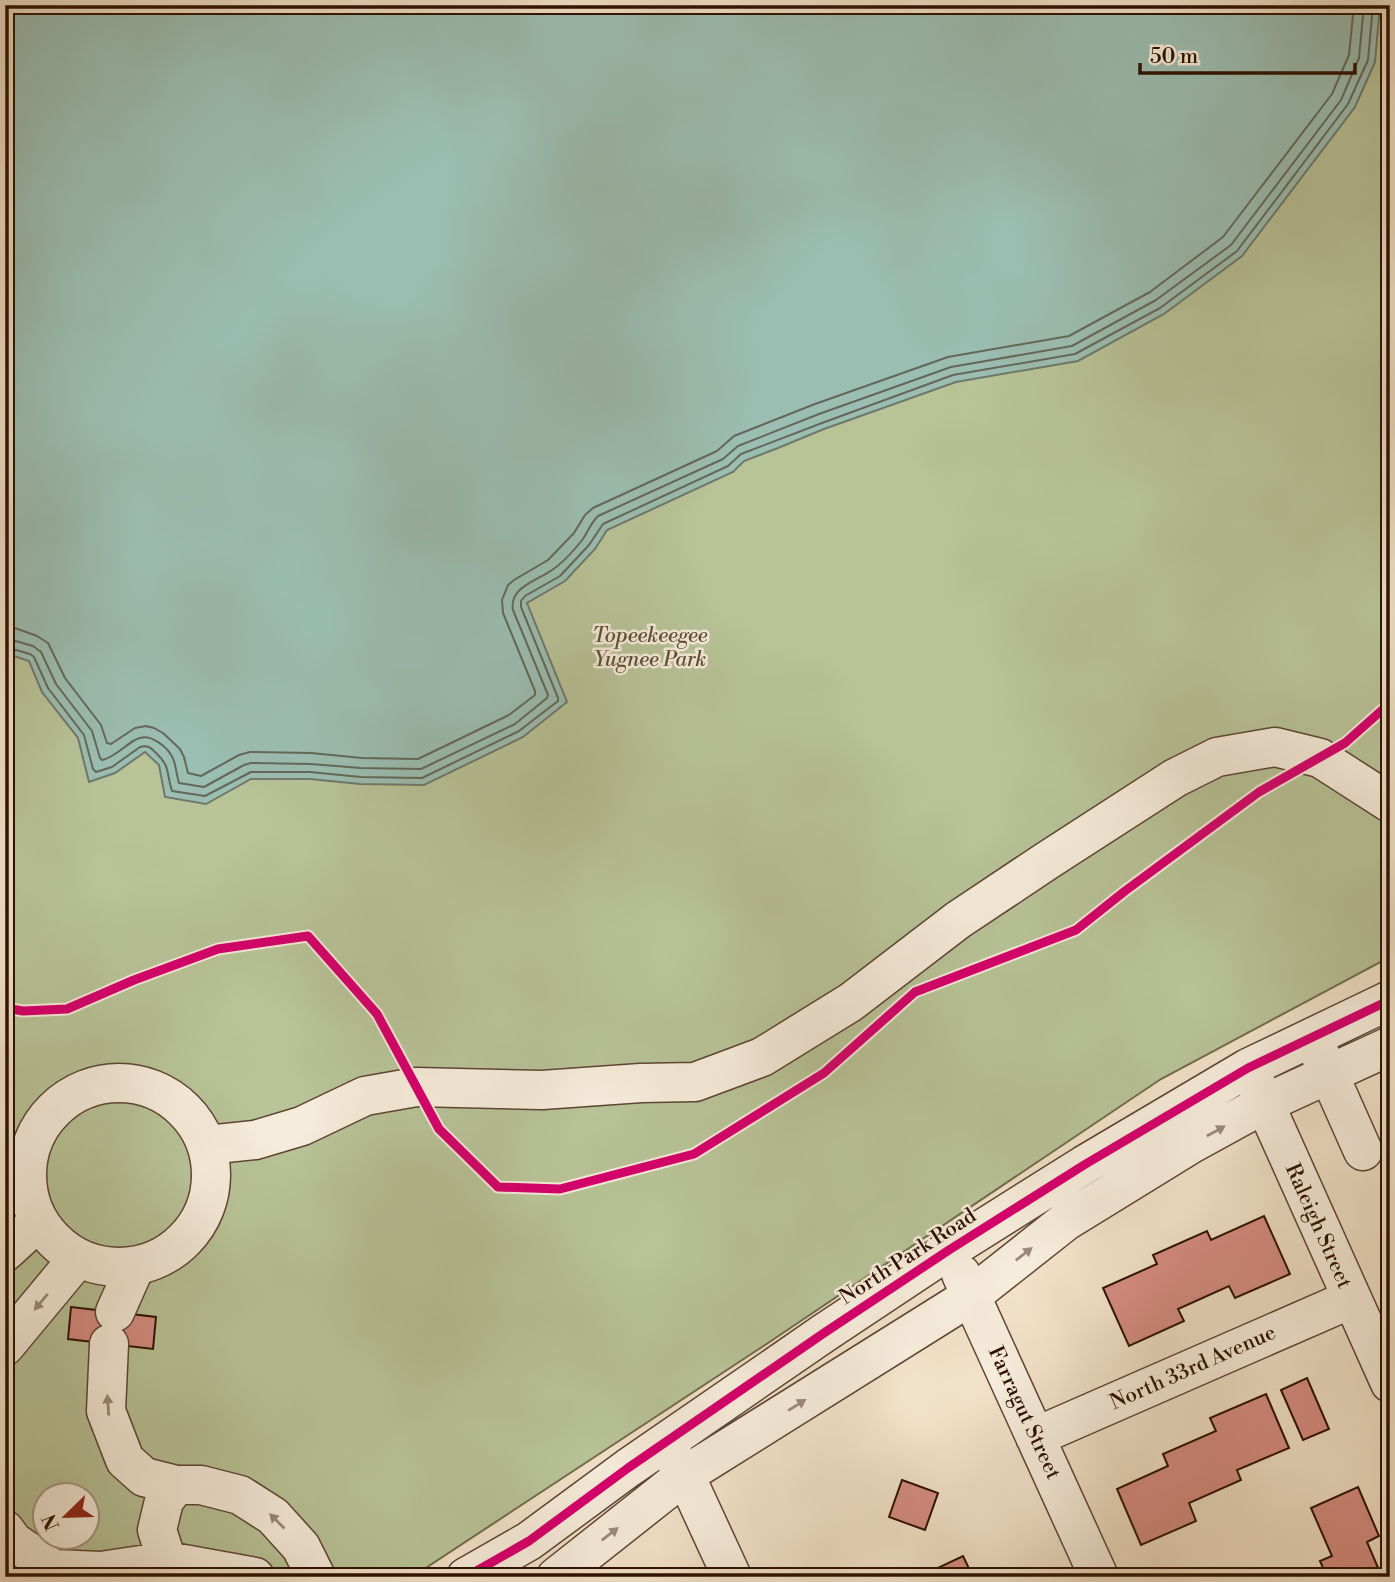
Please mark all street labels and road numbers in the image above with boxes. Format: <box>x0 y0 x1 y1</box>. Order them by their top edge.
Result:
street label: Raleigh Street <box>1279 1159 1357 1293</box>
street label: North Park Road <box>835 1203 981 1311</box>
street label: North 33rd Avenue <box>1106 1320 1280 1416</box>
street label: Farragut Street <box>982 1342 1066 1484</box>

